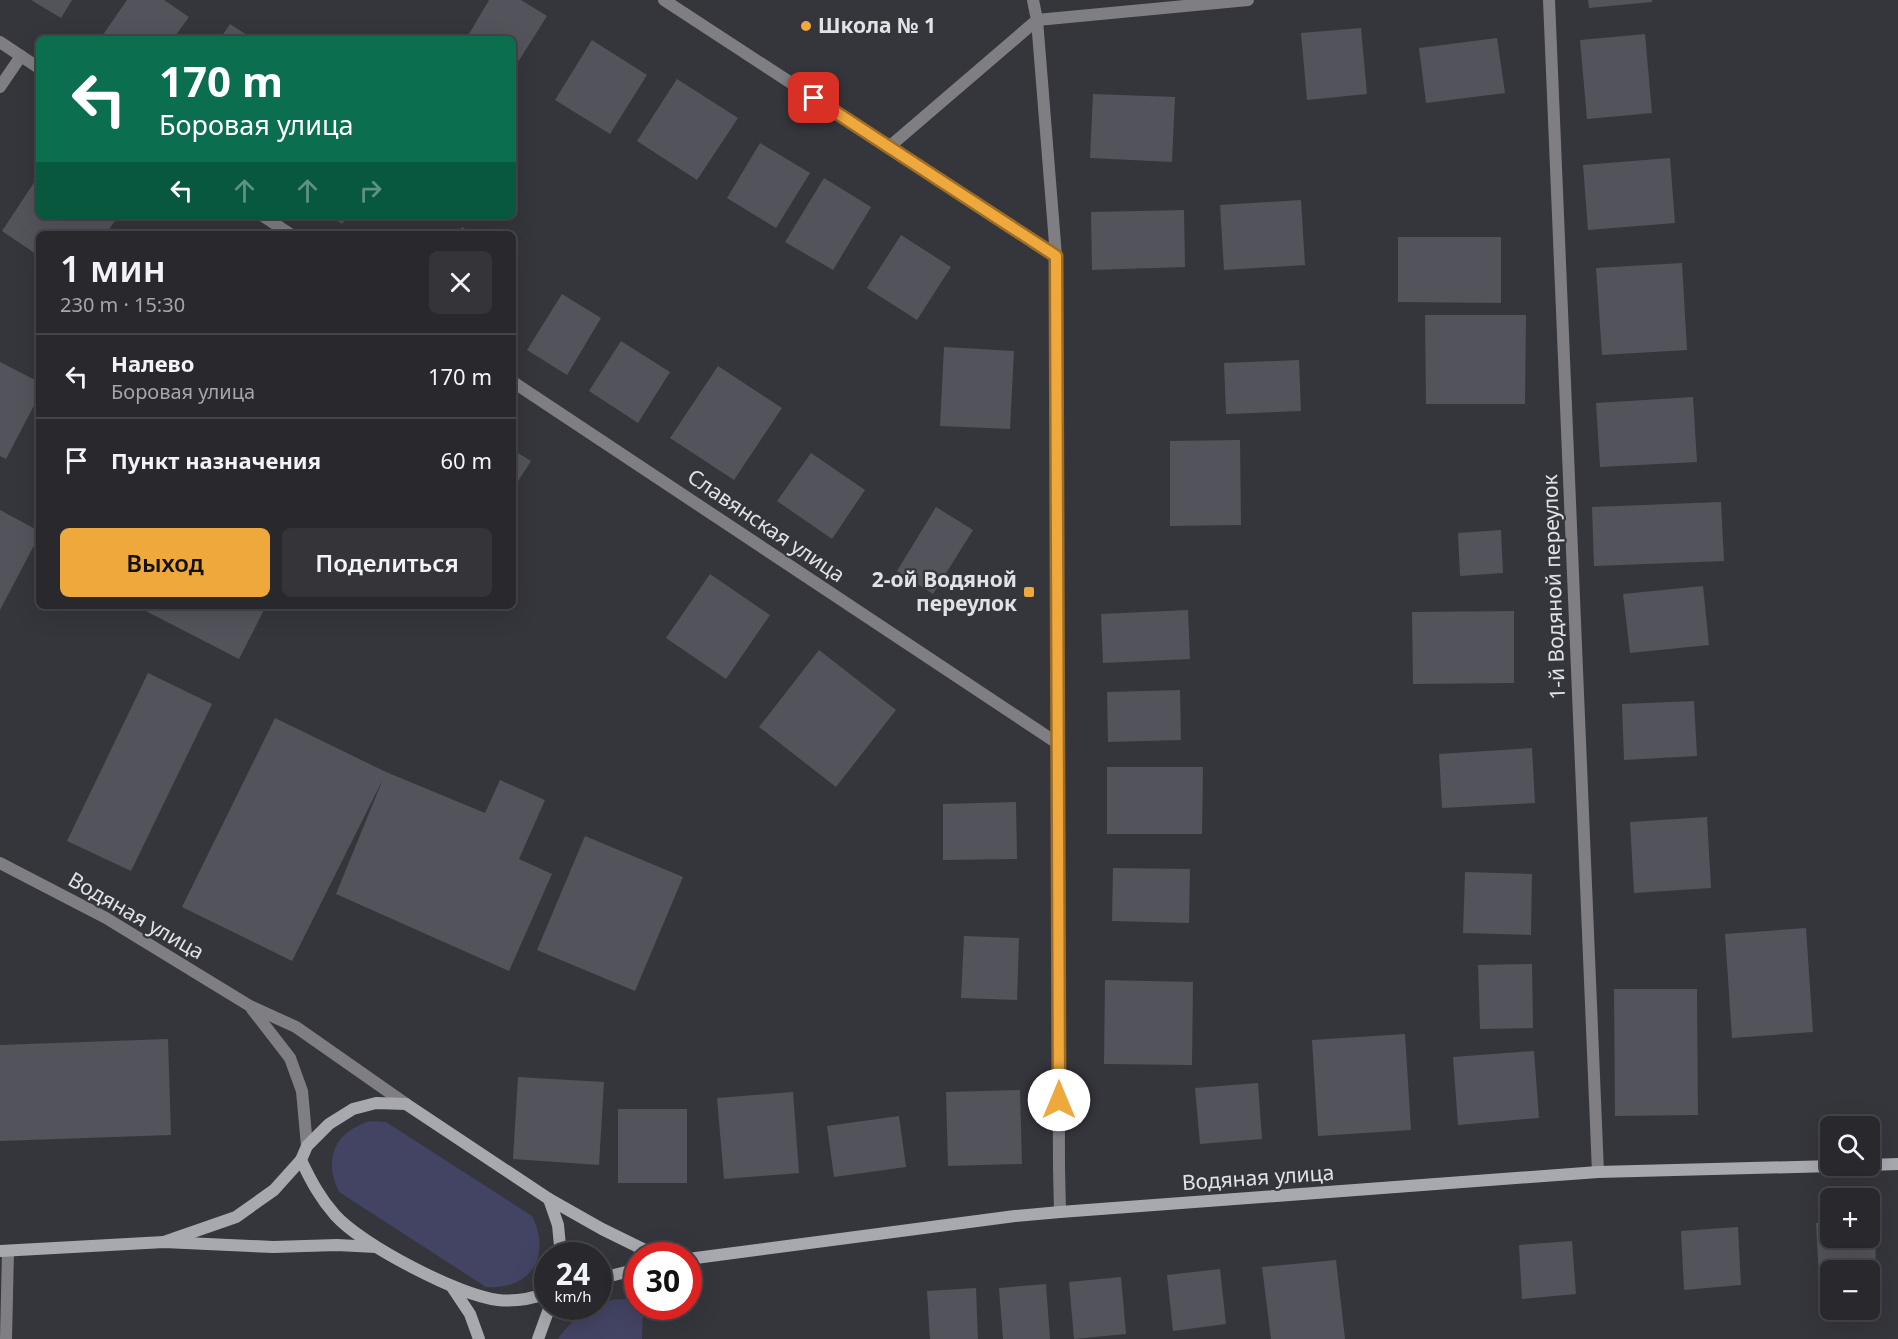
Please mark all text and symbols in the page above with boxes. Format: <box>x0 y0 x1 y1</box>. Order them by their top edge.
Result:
place label: Школа № 1 <box>818 11 936 39</box>
marker: Школа № 1 <box>799 19 813 33</box>
text: 170 m <box>159 52 283 109</box>
icon: left <box>60 60 138 138</box>
pin <box>788 72 839 123</box>
icon: arrive <box>797 81 830 114</box>
text: Боровая улица <box>159 106 353 143</box>
icon: left <box>165 174 198 207</box>
icon: ahead <box>228 174 261 207</box>
icon: ahead <box>291 174 324 207</box>
icon: right <box>354 174 387 207</box>
text: 1 мин <box>60 244 166 293</box>
button: close <box>429 251 492 314</box>
text: 230 m · 15:30 <box>60 291 185 318</box>
text: Налево <box>111 348 194 378</box>
icon: left <box>60 360 93 393</box>
text: 170 m <box>428 361 492 391</box>
text: Боровая улица <box>111 378 255 405</box>
icon: arrive <box>60 444 93 477</box>
text: Пункт назначения <box>111 445 321 475</box>
text: 60 m <box>441 445 492 475</box>
street label: Славянская улица <box>682 462 851 588</box>
street label: 1-й Водяной переулок <box>1535 474 1571 700</box>
button: Выход <box>60 528 270 597</box>
button: Поделиться <box>282 528 492 597</box>
place label: 2-ой Водяной переулок <box>872 565 1017 617</box>
marker: 2-ой Водяной переулок <box>1022 585 1036 599</box>
street label: Водяная улица <box>63 865 210 965</box>
position arrow <box>1027 1068 1091 1132</box>
map controls <box>1820 1116 1880 1320</box>
button: search <box>1820 1116 1880 1176</box>
street label: Водяная улица <box>1181 1158 1335 1196</box>
button: + <box>1820 1188 1880 1248</box>
speed limit sign: 30 <box>624 1242 702 1320</box>
text: 24 <box>556 1253 590 1294</box>
button: − <box>1820 1260 1880 1320</box>
text: km/h <box>555 1286 591 1306</box>

